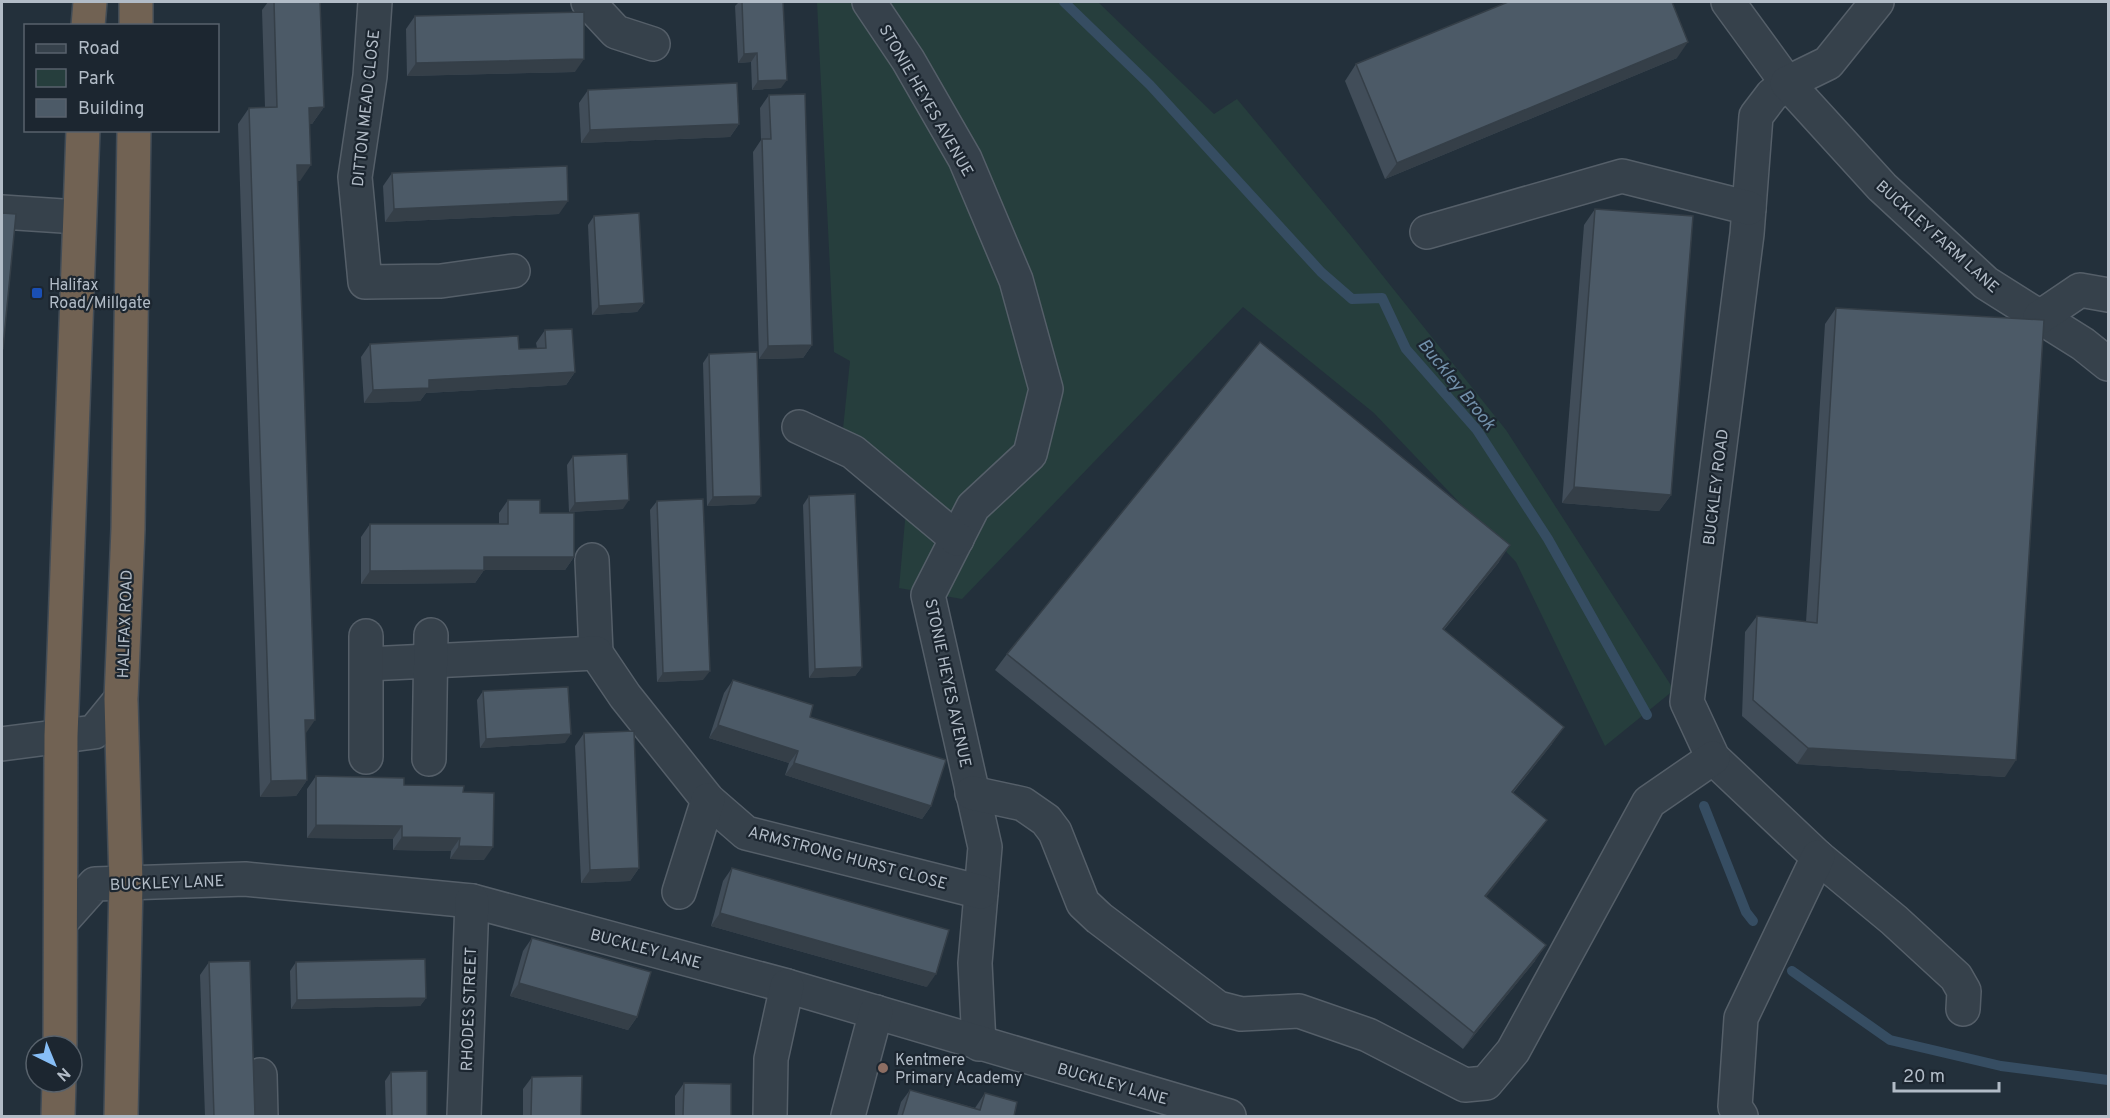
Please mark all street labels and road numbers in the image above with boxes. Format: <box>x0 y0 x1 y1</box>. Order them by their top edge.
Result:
street label: STONIE HEYES AVENUE <box>874 22 977 180</box>
street label: DITTON MEAD CLOSE <box>349 29 385 188</box>
street label: BUCKLEY FARM LANE <box>1871 177 2002 298</box>
street label: BUCKLEY ROAD <box>1700 428 1734 546</box>
street label: HALIFAX ROAD <box>114 569 138 679</box>
street label: STONIE HEYES AVENUE <box>919 597 975 770</box>
street label: ARMSTRONG HURST CLOSE <box>746 823 949 895</box>
street label: BUCKLEY LANE <box>110 872 225 896</box>
street label: BUCKLEY LANE <box>588 925 703 974</box>
street label: RHODES STREET <box>458 946 482 1072</box>
street label: BUCKLEY LANE <box>1055 1060 1170 1110</box>

